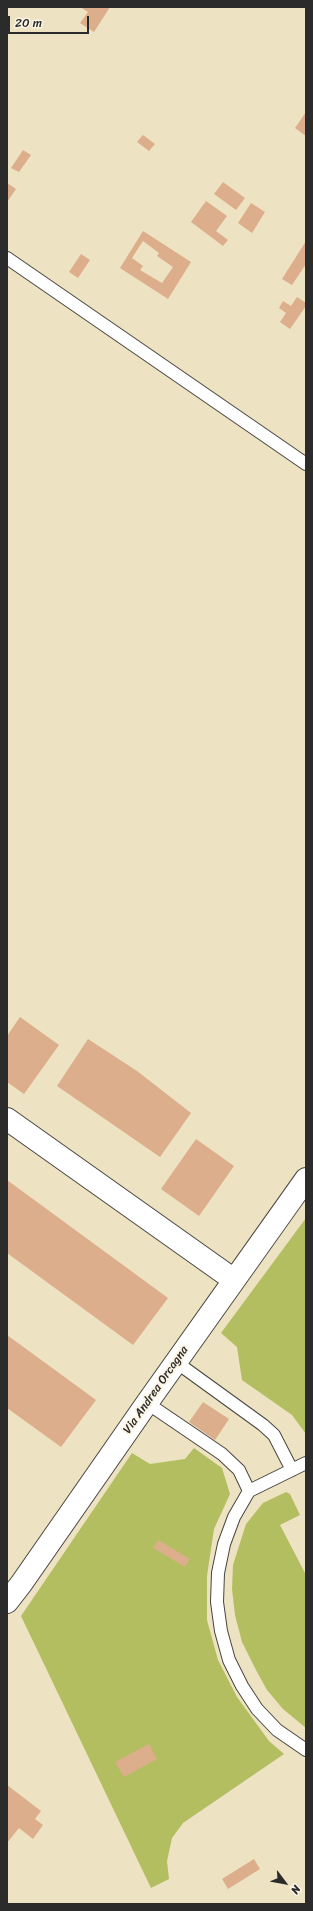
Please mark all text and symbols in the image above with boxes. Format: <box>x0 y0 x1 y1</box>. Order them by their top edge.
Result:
scale bar <box>10 8 91 34</box>
text: 20 m <box>15 12 42 34</box>
street label: Via Andrea Orcagna <box>120 1343 192 1437</box>
north arrow <box>265 1863 305 1903</box>
text: N <box>286 1881 306 1898</box>

